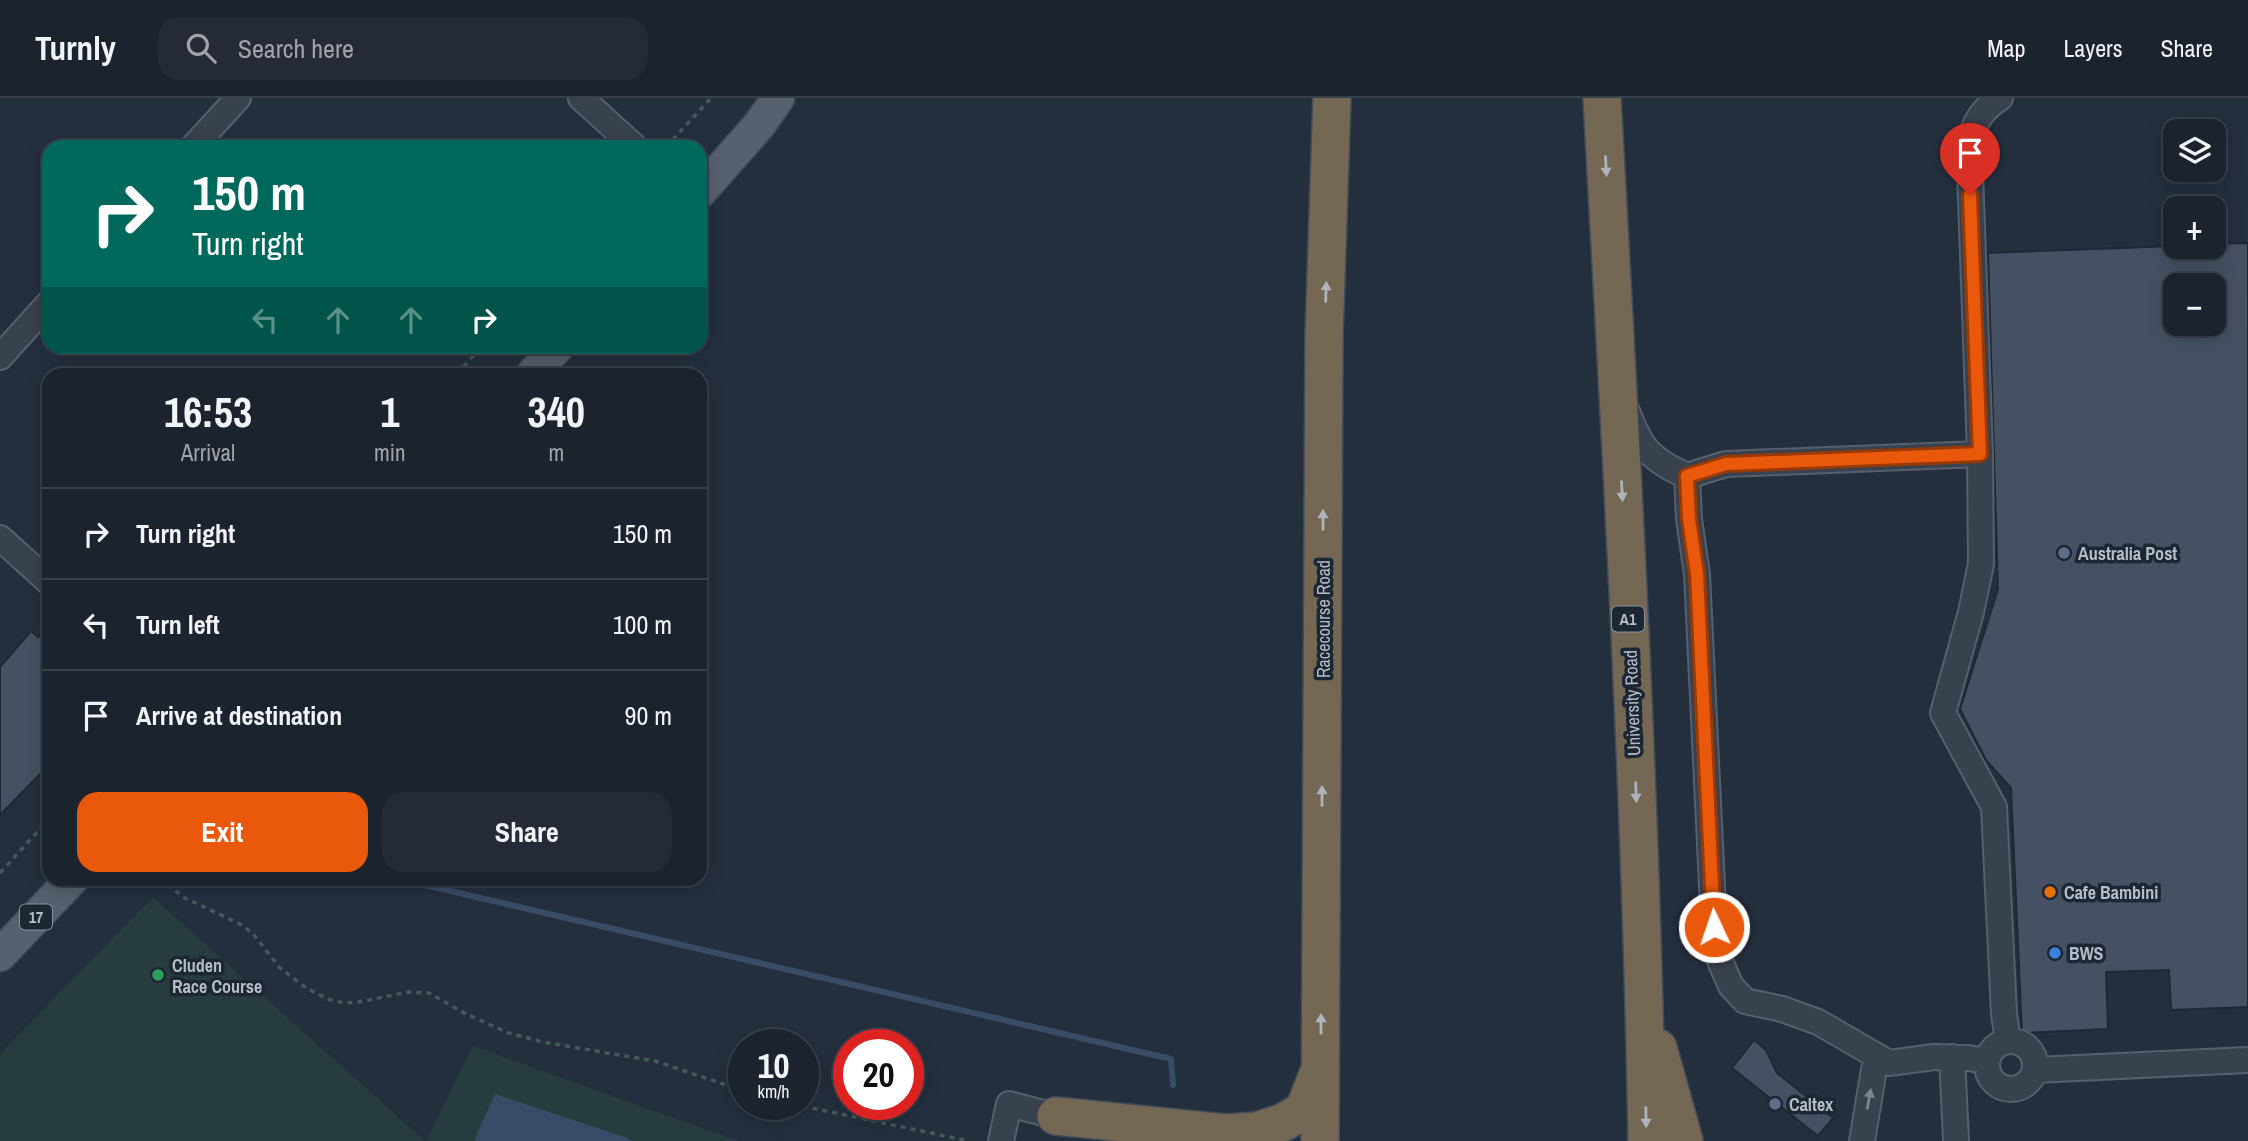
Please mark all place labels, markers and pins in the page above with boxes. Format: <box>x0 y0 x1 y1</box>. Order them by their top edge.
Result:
pin <box>1940 123 2000 195</box>
place label: Australia Post <box>2078 541 2177 566</box>
marker: Australia Post <box>2056 545 2072 561</box>
place label: Cafe Bambini <box>2064 880 2158 905</box>
marker: Cafe Bambini <box>2042 884 2058 900</box>
place label: BWS <box>2069 941 2104 966</box>
marker: BWS <box>2047 945 2063 961</box>
place label: Cluden Race Course <box>172 953 262 999</box>
marker: Cluden Race Course <box>150 967 166 983</box>
place label: Caltex <box>1789 1092 1834 1117</box>
marker: Caltex <box>1767 1096 1783 1112</box>

